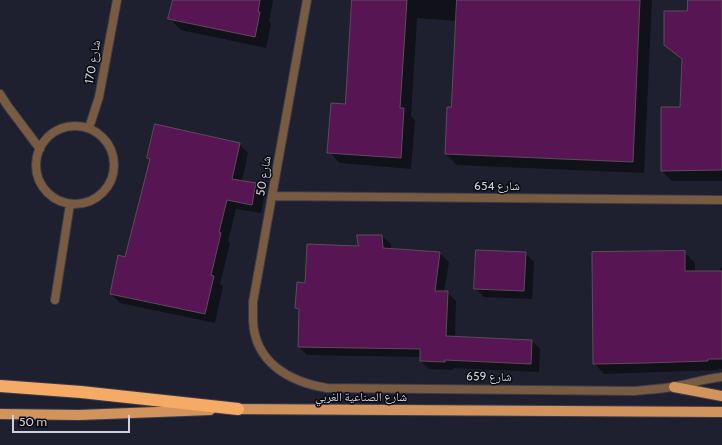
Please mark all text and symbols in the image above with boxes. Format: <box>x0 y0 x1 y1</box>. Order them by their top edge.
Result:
street label: شارع 170 <box>82 39 104 85</box>
street label: شارع 50 <box>253 155 275 197</box>
street label: شارع 654 <box>474 179 520 193</box>
street label: شارع 659 <box>466 369 512 385</box>
street label: شارع الصناعية الغربي <box>315 390 407 404</box>
scale bar <box>14 407 132 433</box>
text: 50 m <box>19 414 47 429</box>

